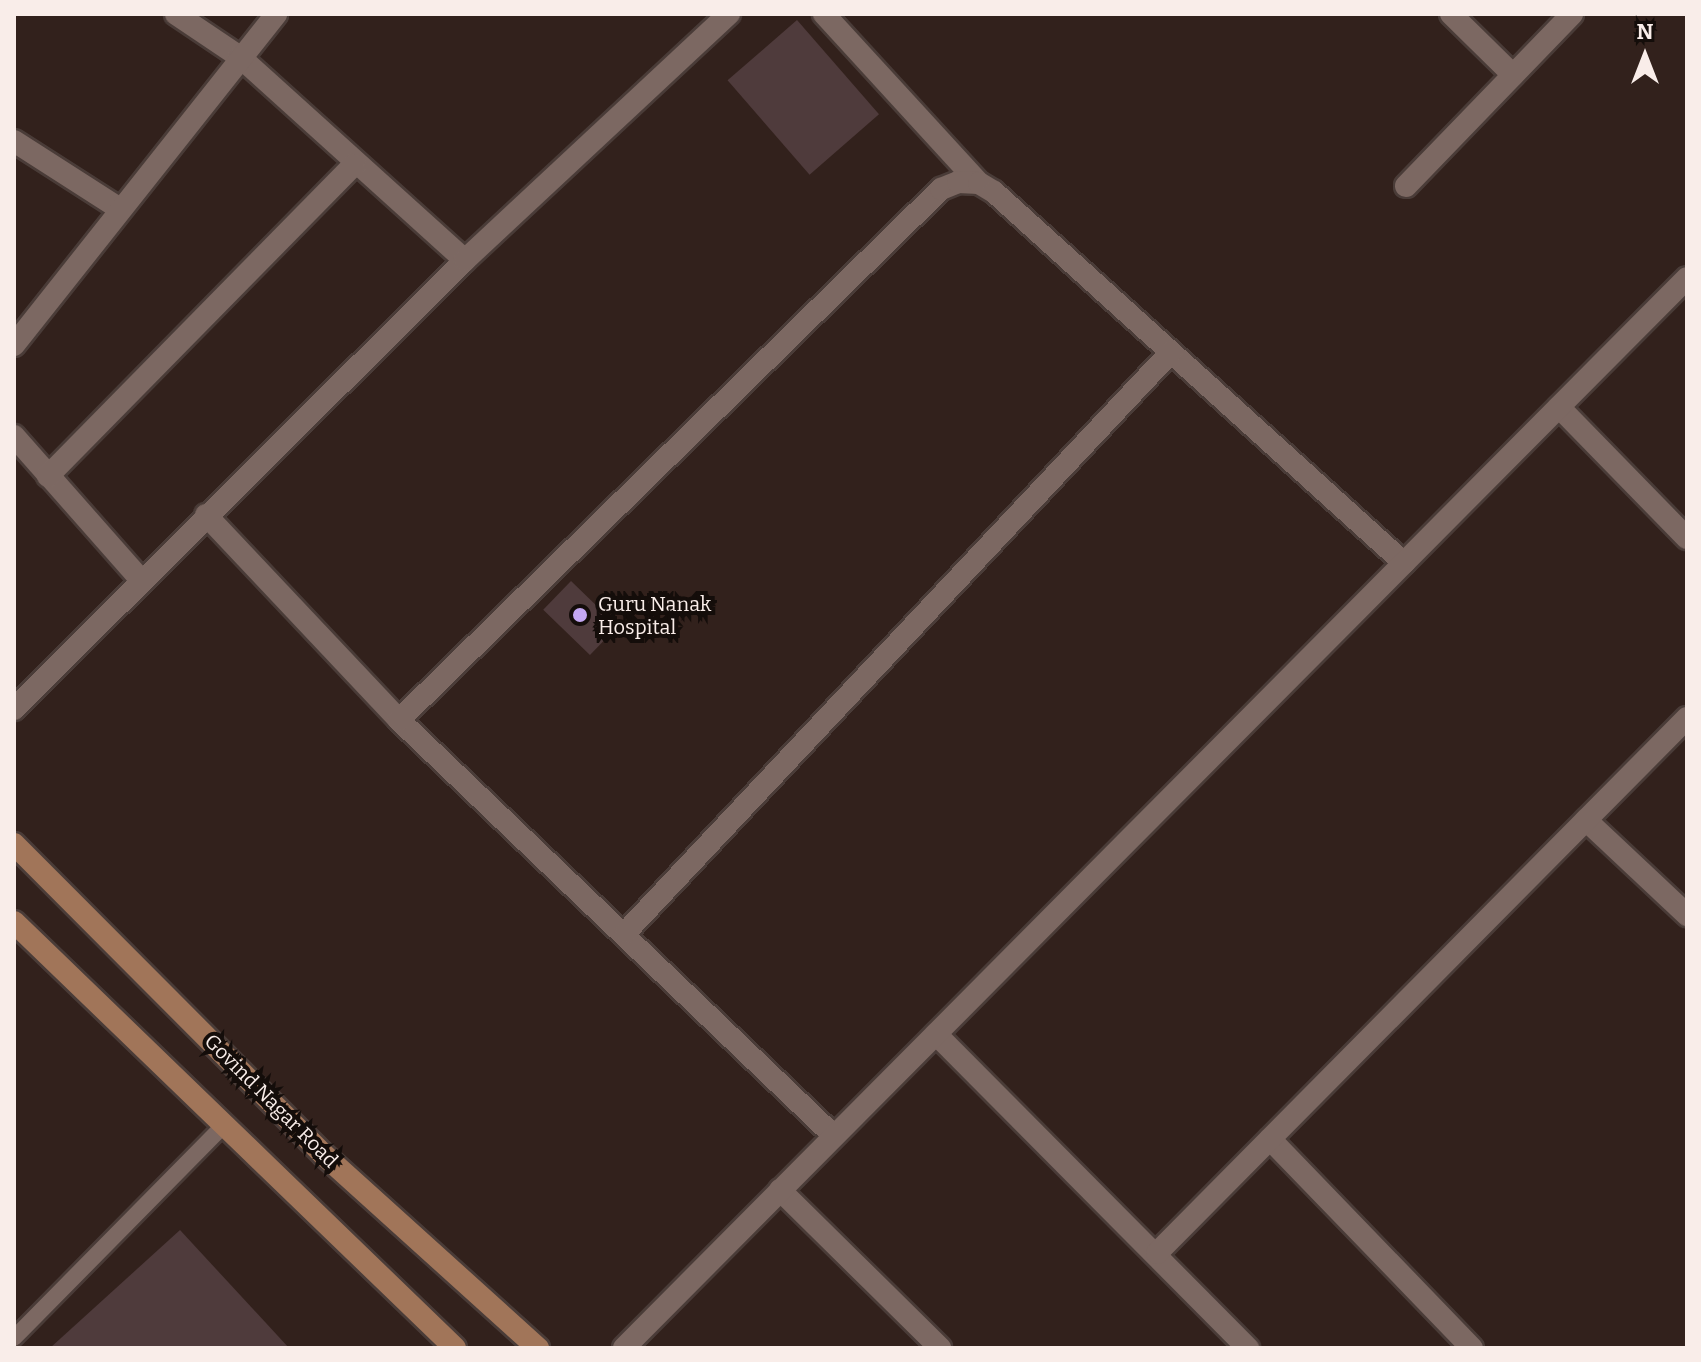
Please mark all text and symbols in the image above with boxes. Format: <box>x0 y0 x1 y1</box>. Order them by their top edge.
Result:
north arrow <box>1605 16 1685 96</box>
text: N <box>1637 18 1653 45</box>
place label: Guru Nanak Hospital <box>598 592 711 639</box>
marker: Guru Nanak Hospital <box>569 604 591 626</box>
street label: Govind Nagar Road <box>199 1029 343 1173</box>

